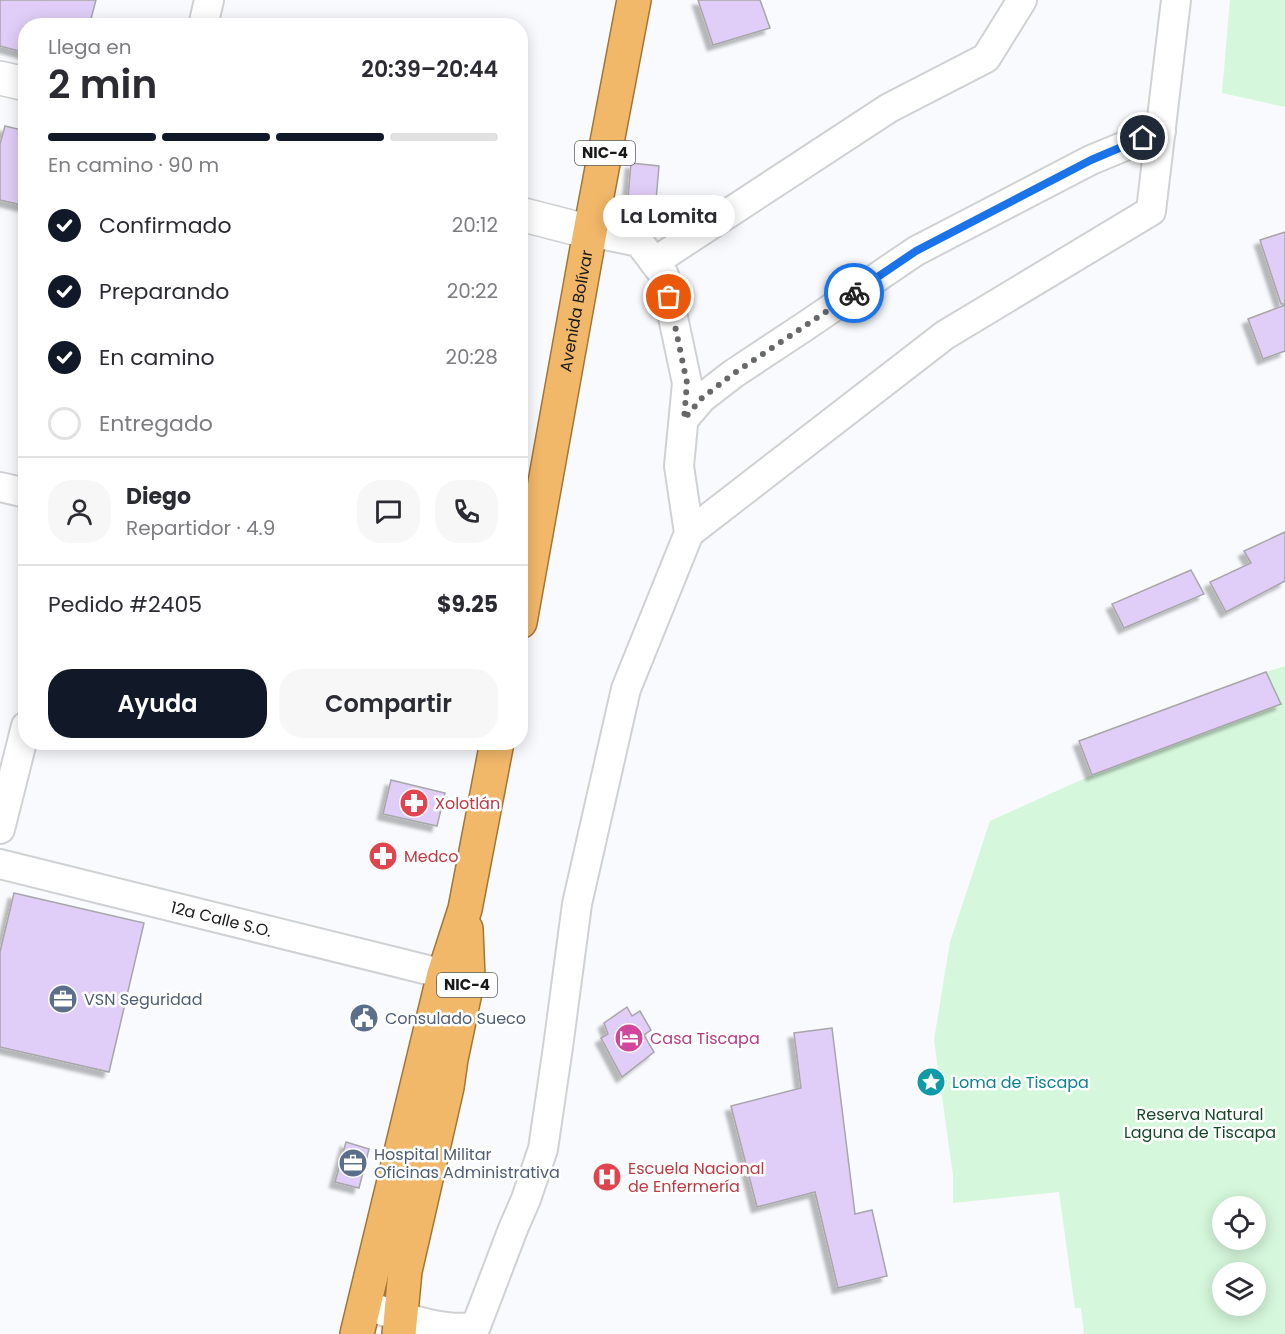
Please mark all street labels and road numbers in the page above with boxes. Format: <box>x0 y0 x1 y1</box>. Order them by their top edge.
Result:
road number: NIC-4 <box>575 141 635 165</box>
street label: Avenida Bolívar <box>554 248 599 374</box>
street label: 12a Calle S.O. <box>168 896 274 943</box>
road number: NIC-4 <box>437 973 497 997</box>

